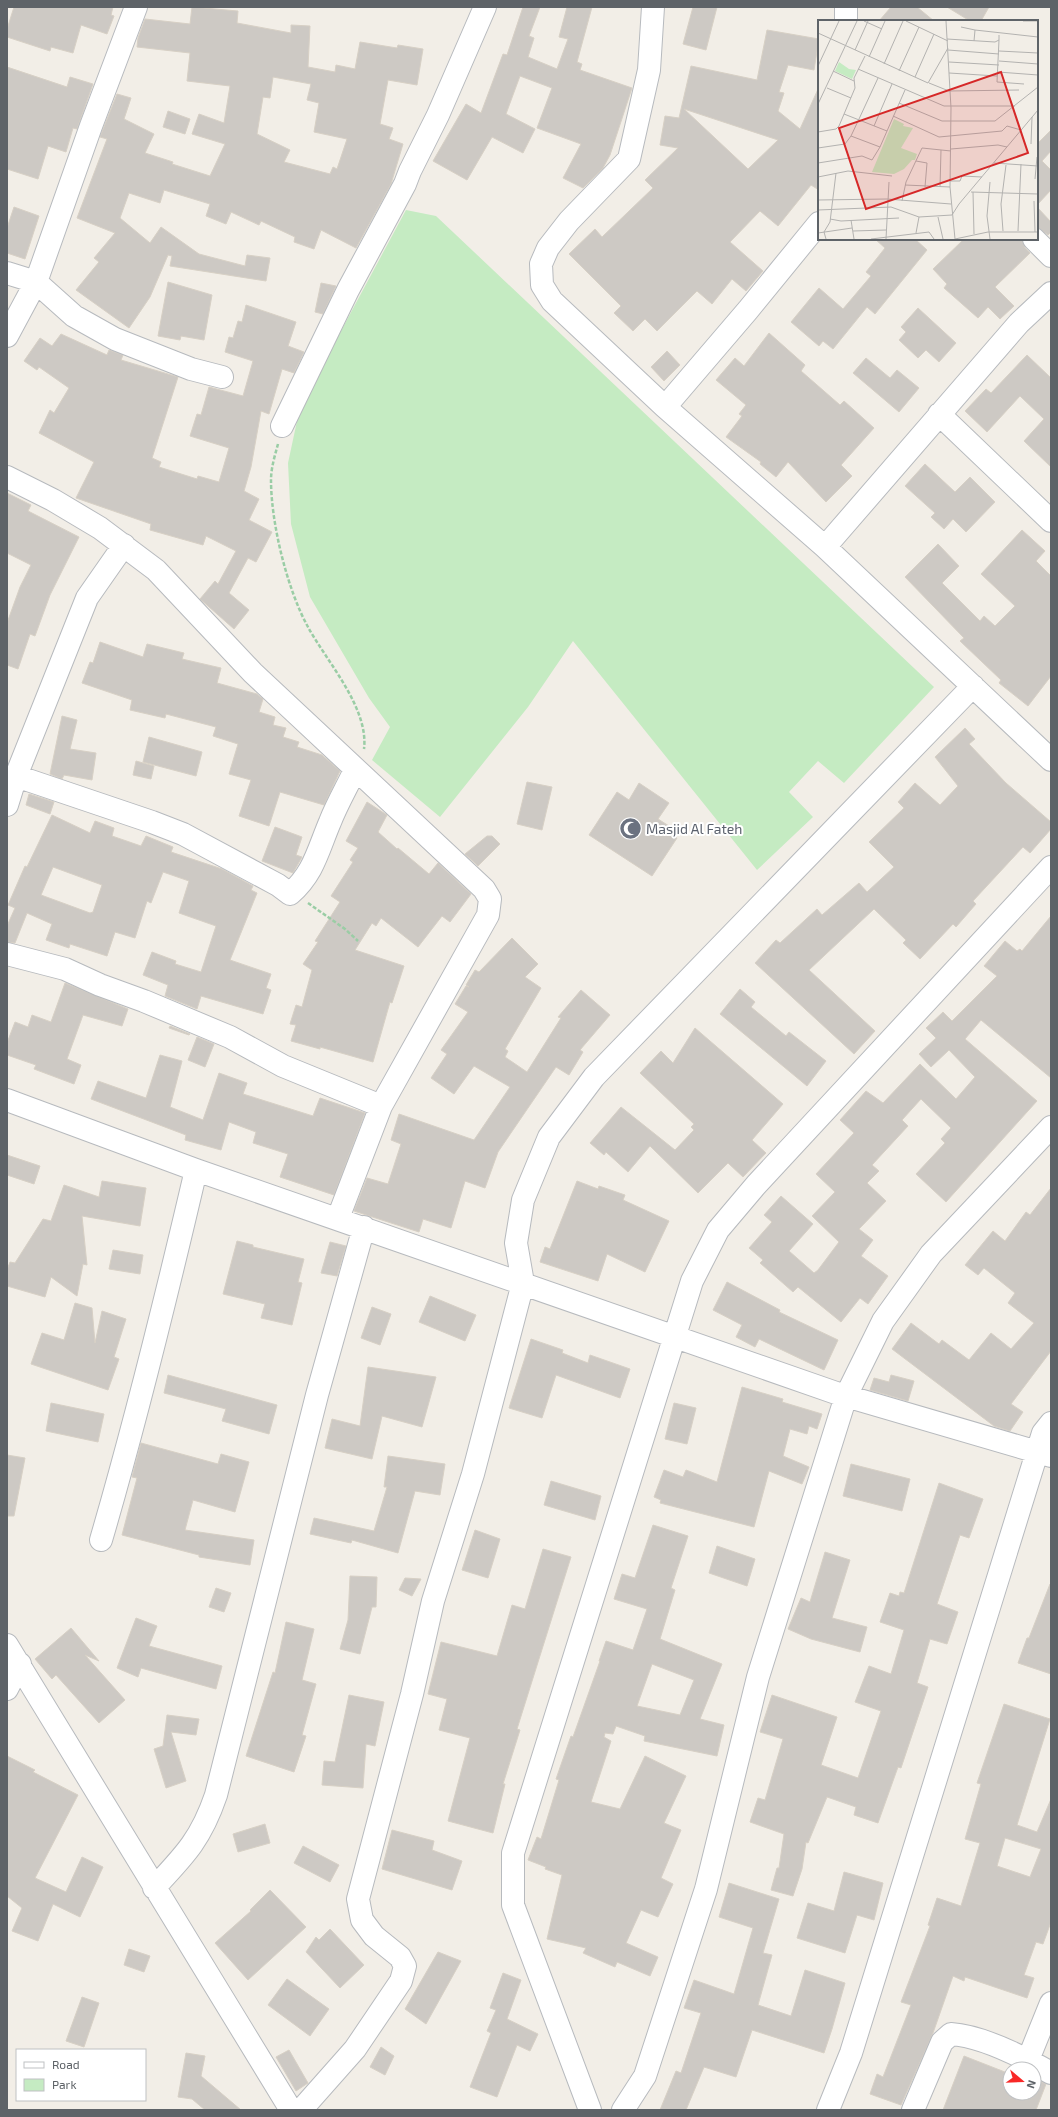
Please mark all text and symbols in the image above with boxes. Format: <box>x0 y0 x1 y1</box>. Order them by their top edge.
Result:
inset map <box>818 20 1038 240</box>
mosque icon: Masjid Al Fateh <box>618 815 644 841</box>
place label: Masjid Al Fateh <box>646 820 742 837</box>
legend <box>16 2049 146 2101</box>
text: Road <box>52 2057 80 2071</box>
north arrow <box>1002 2061 1042 2101</box>
text: Park <box>52 2077 77 2091</box>
text: N <box>1024 2079 1039 2090</box>

